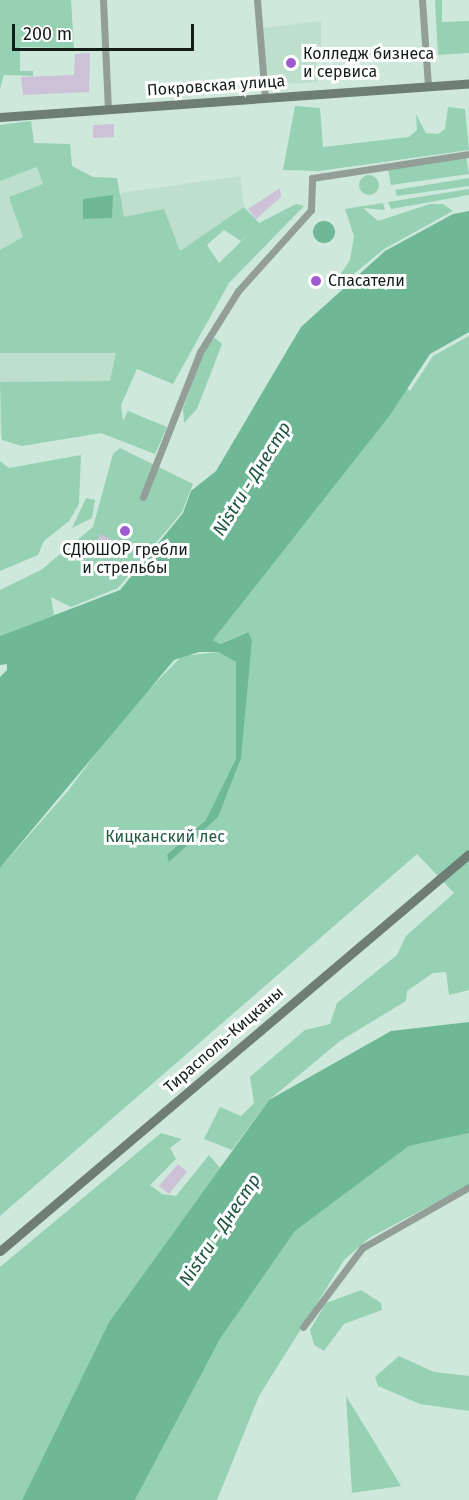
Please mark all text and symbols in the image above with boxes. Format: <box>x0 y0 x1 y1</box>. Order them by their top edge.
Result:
scale bar <box>15 12 196 50</box>
text: 200 m <box>23 23 72 45</box>
place label: Колледж бизнеса и сервиса <box>303 44 434 82</box>
marker: Колледж бизнеса и сервиса <box>284 56 298 70</box>
street label: Покровская улица <box>146 72 286 100</box>
place label: Спасатели <box>328 271 405 291</box>
marker: Спасатели <box>309 274 323 288</box>
water label: Nistru - Днестр <box>208 418 296 540</box>
marker: СДЮШОР гребли и стрельбы <box>118 524 132 538</box>
place label: СДЮШОР гребли и стрельбы <box>62 540 188 578</box>
park label: Кицканский лес <box>105 827 225 847</box>
street label: Тирасполь-Кицканы <box>160 983 288 1097</box>
water label: Nistru - Днестр <box>175 1170 265 1290</box>

